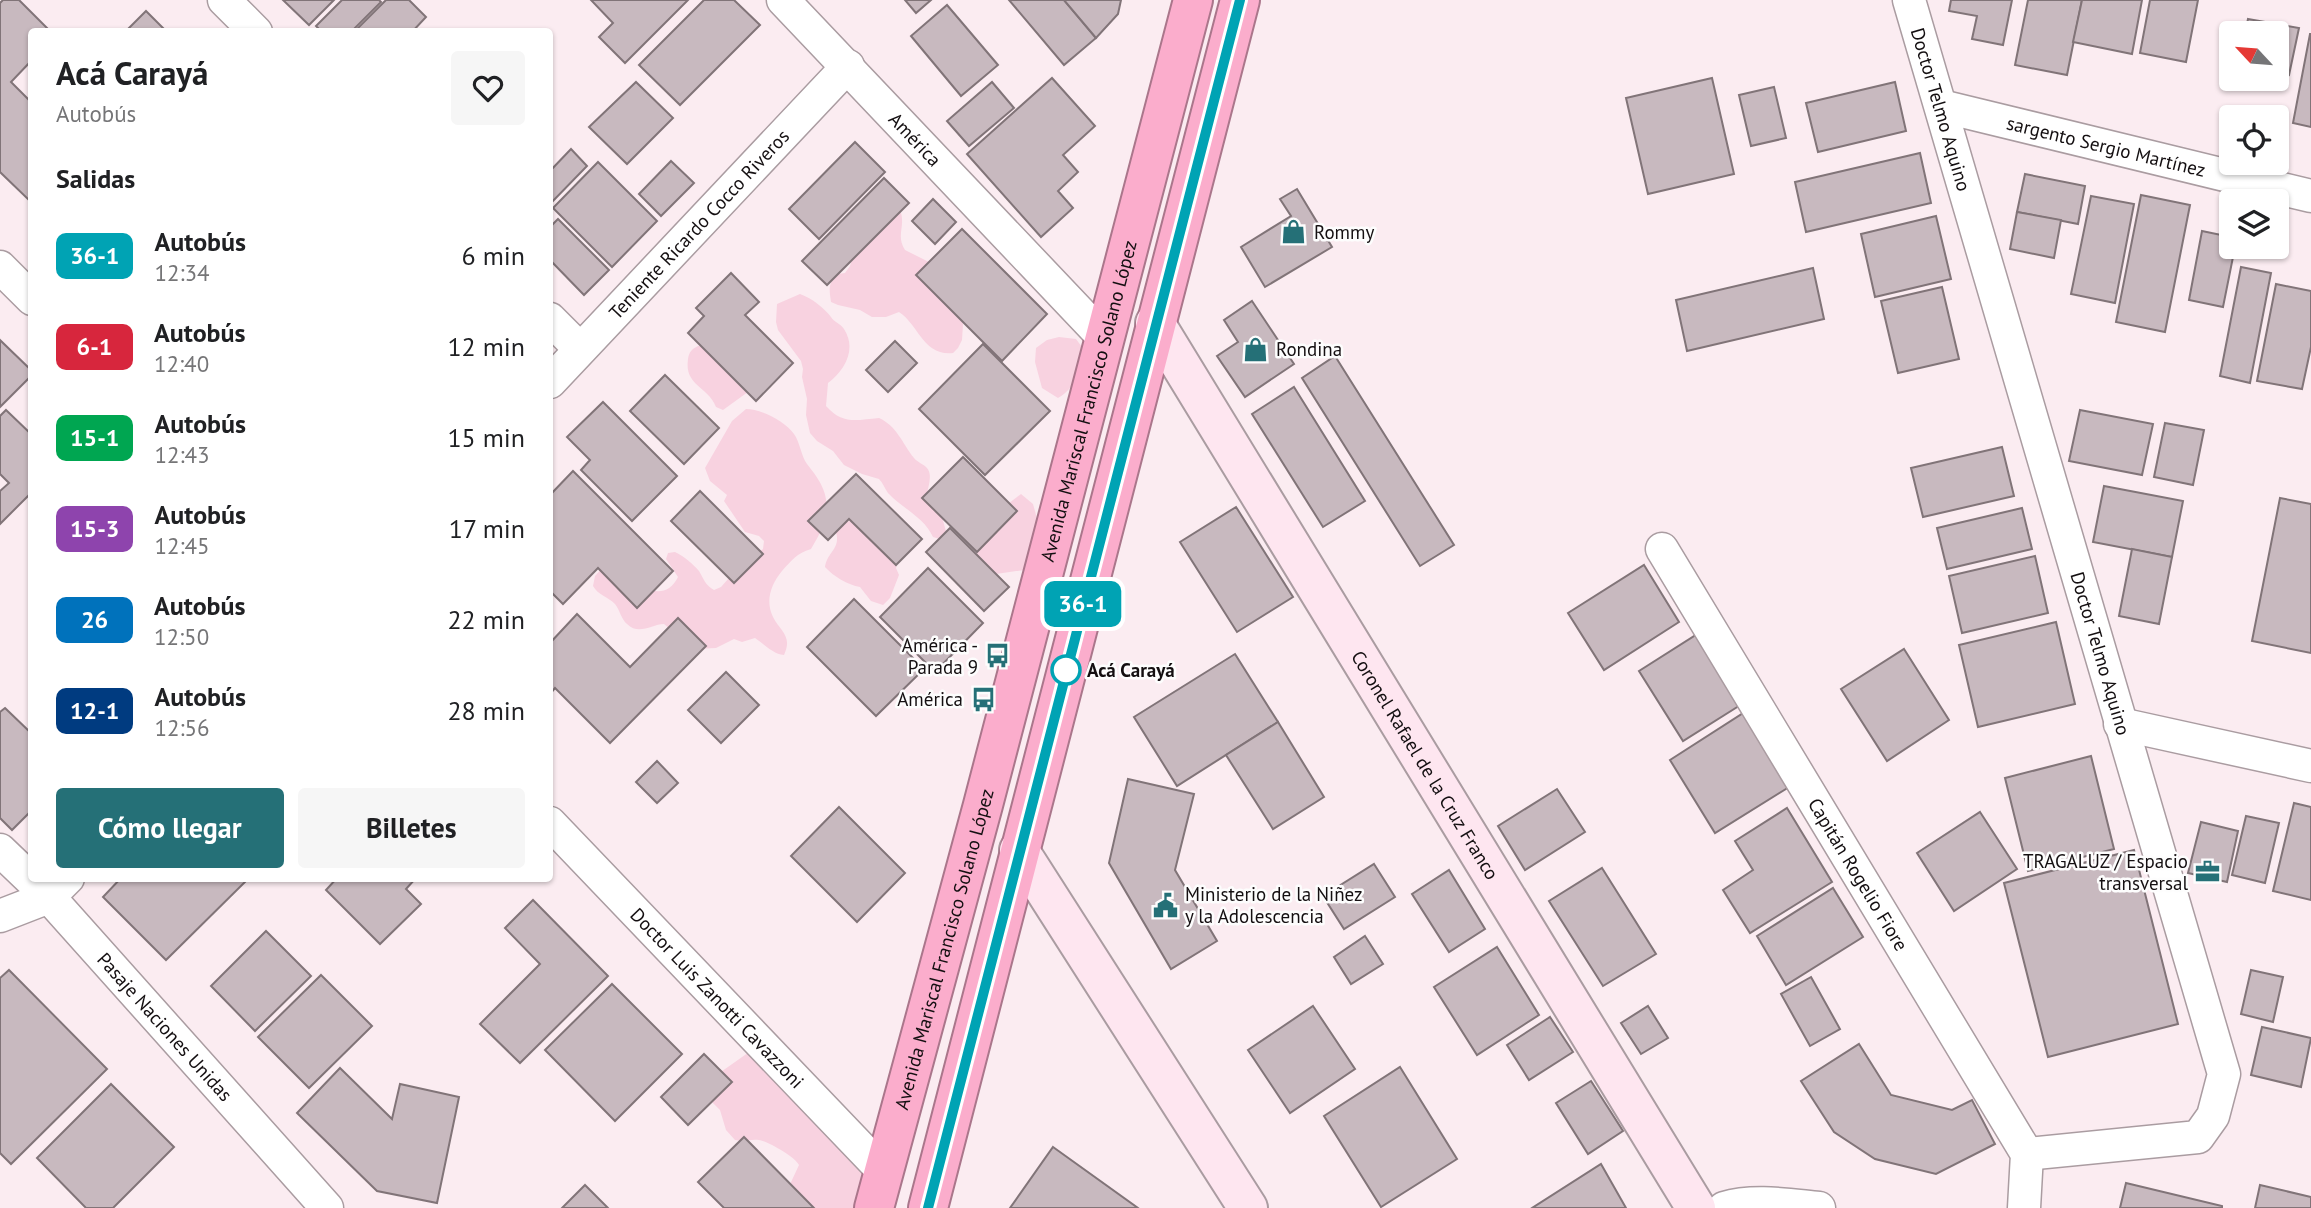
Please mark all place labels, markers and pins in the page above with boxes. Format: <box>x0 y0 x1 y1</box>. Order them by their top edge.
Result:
shop icon: Rommy <box>1280 218 1308 246</box>
place label: Rommy <box>1314 220 1374 244</box>
shop icon: Rondina <box>1242 335 1270 363</box>
place label: Rondina <box>1276 337 1342 361</box>
place label: América - Parada 9 <box>902 633 978 679</box>
bus stop icon: América - Parada 9 <box>984 642 1012 670</box>
marker: Acá Carayá <box>1051 655 1081 685</box>
place label: Acá Carayá <box>1087 658 1175 682</box>
bus stop icon: América <box>969 685 997 713</box>
place label: América <box>897 687 963 711</box>
place label: TRAGALUZ / Espacio transversal <box>2023 849 2188 895</box>
office icon: TRAGALUZ / Espacio transversal <box>2194 858 2222 886</box>
place label: Ministerio de la Niñez y la Adolescencia <box>1185 882 1363 928</box>
public building icon: Ministerio de la Niñez y la Adolescencia <box>1151 891 1179 919</box>

